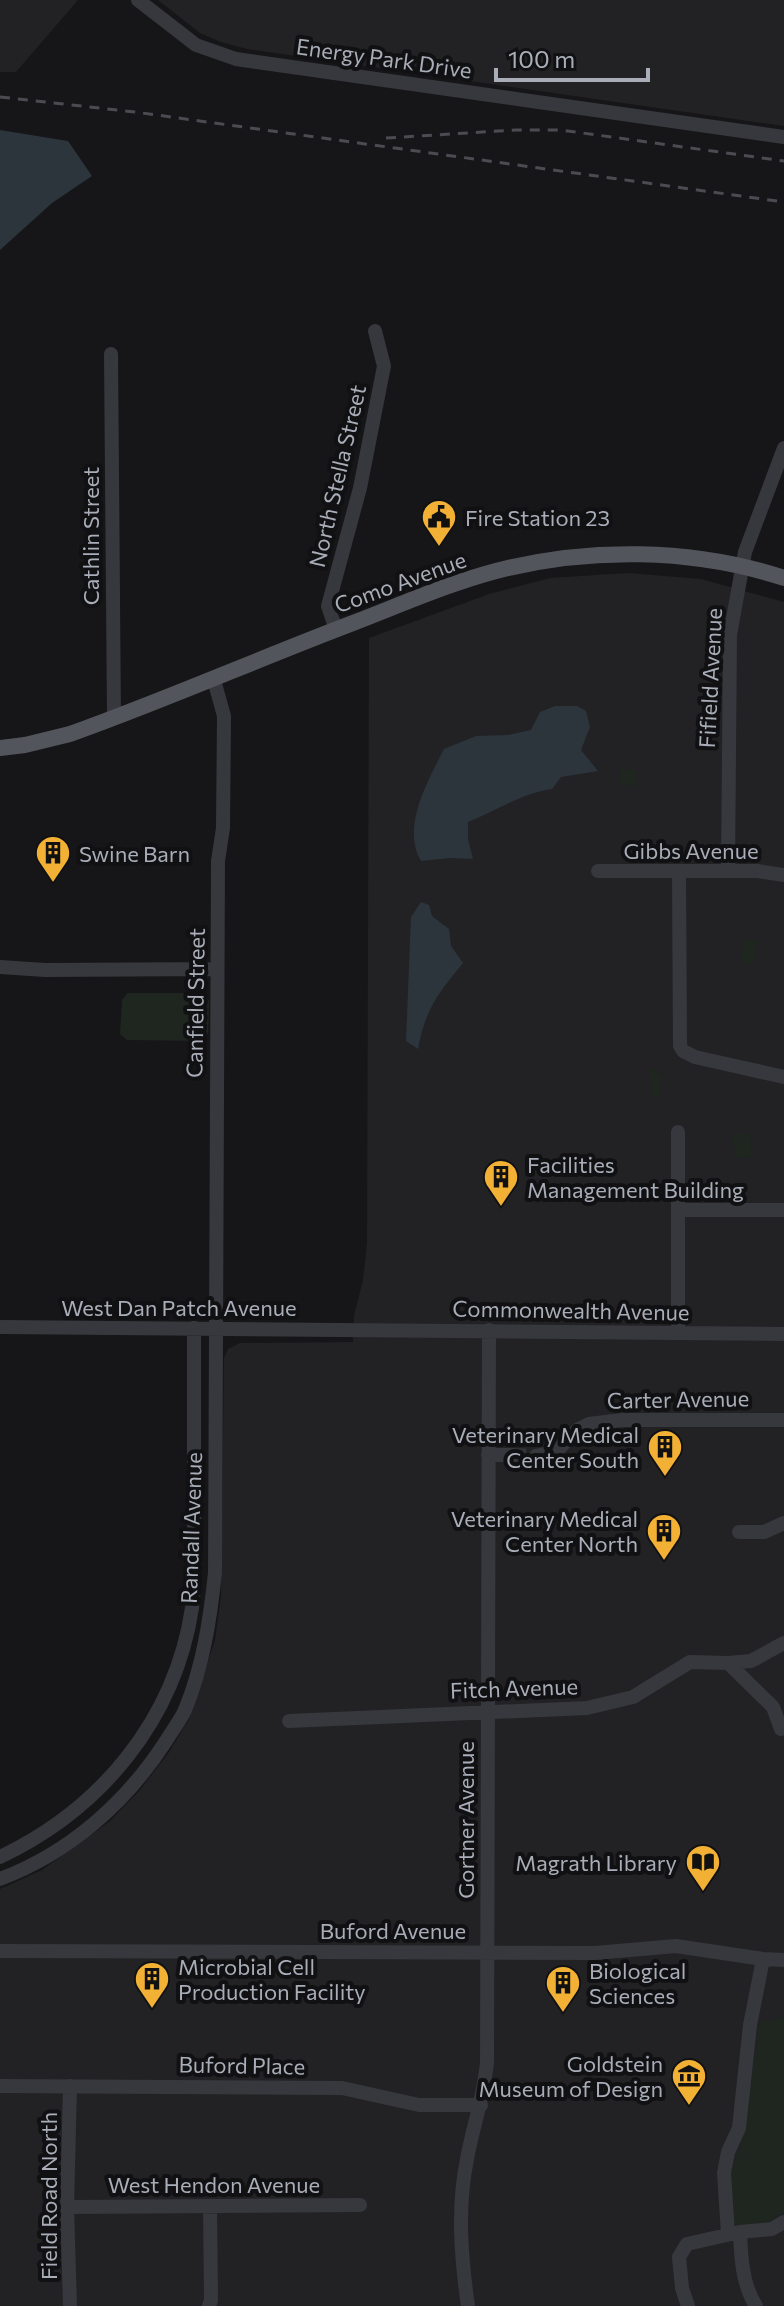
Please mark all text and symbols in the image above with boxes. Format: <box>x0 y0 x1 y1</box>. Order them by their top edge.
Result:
street label: Energy Park Drive <box>294 32 474 84</box>
scale bar <box>496 32 648 82</box>
text: 100 m <box>508 44 575 73</box>
street label: North Stella Street <box>303 382 371 570</box>
street label: Cathlin Street <box>77 467 104 605</box>
public building icon: Fire Station 23 <box>420 498 458 548</box>
place label: Fire Station 23 <box>465 504 610 531</box>
street label: Como Avenue <box>330 546 470 618</box>
street label: Fifield Avenue <box>693 607 727 749</box>
building icon: Swine Barn <box>34 834 72 884</box>
street label: Gibbs Avenue <box>623 837 759 864</box>
place label: Swine Barn <box>79 840 190 867</box>
street label: Canfield Street <box>180 928 210 1078</box>
place label: Facilities Management Building <box>527 1151 744 1203</box>
building icon: Facilities Management Building <box>482 1158 520 1208</box>
street label: West Dan Patch Avenue <box>61 1294 297 1321</box>
street label: Commonwealth Avenue <box>452 1294 690 1326</box>
street label: Carter Avenue <box>607 1384 749 1414</box>
place label: Veterinary Medical Center South <box>452 1421 639 1473</box>
building icon: Veterinary Medical Center South <box>646 1428 684 1478</box>
street label: Randall Avenue <box>175 1452 207 1604</box>
place label: Veterinary Medical Center North <box>451 1505 638 1557</box>
building icon: Veterinary Medical Center North <box>645 1512 683 1562</box>
street label: Fitch Avenue <box>449 1672 579 1704</box>
street label: Gortner Avenue <box>452 1741 479 1899</box>
library icon: Magrath Library <box>684 1843 722 1893</box>
place label: Magrath Library <box>515 1849 677 1876</box>
street label: Buford Avenue <box>320 1917 466 1944</box>
place label: Microbial Cell Production Facility <box>178 1953 366 2005</box>
place label: Biological Sciences <box>589 1957 686 2009</box>
building icon: Microbial Cell Production Facility <box>133 1960 171 2010</box>
building icon: Biological Sciences <box>544 1964 582 2014</box>
street label: Buford Place <box>179 2050 305 2080</box>
place label: Goldstein Museum of Design <box>479 2050 663 2102</box>
museum icon: Goldstein Museum of Design <box>670 2057 708 2107</box>
street label: Field Road North <box>35 2112 62 2280</box>
street label: West Hendon Avenue <box>108 2171 320 2198</box>

